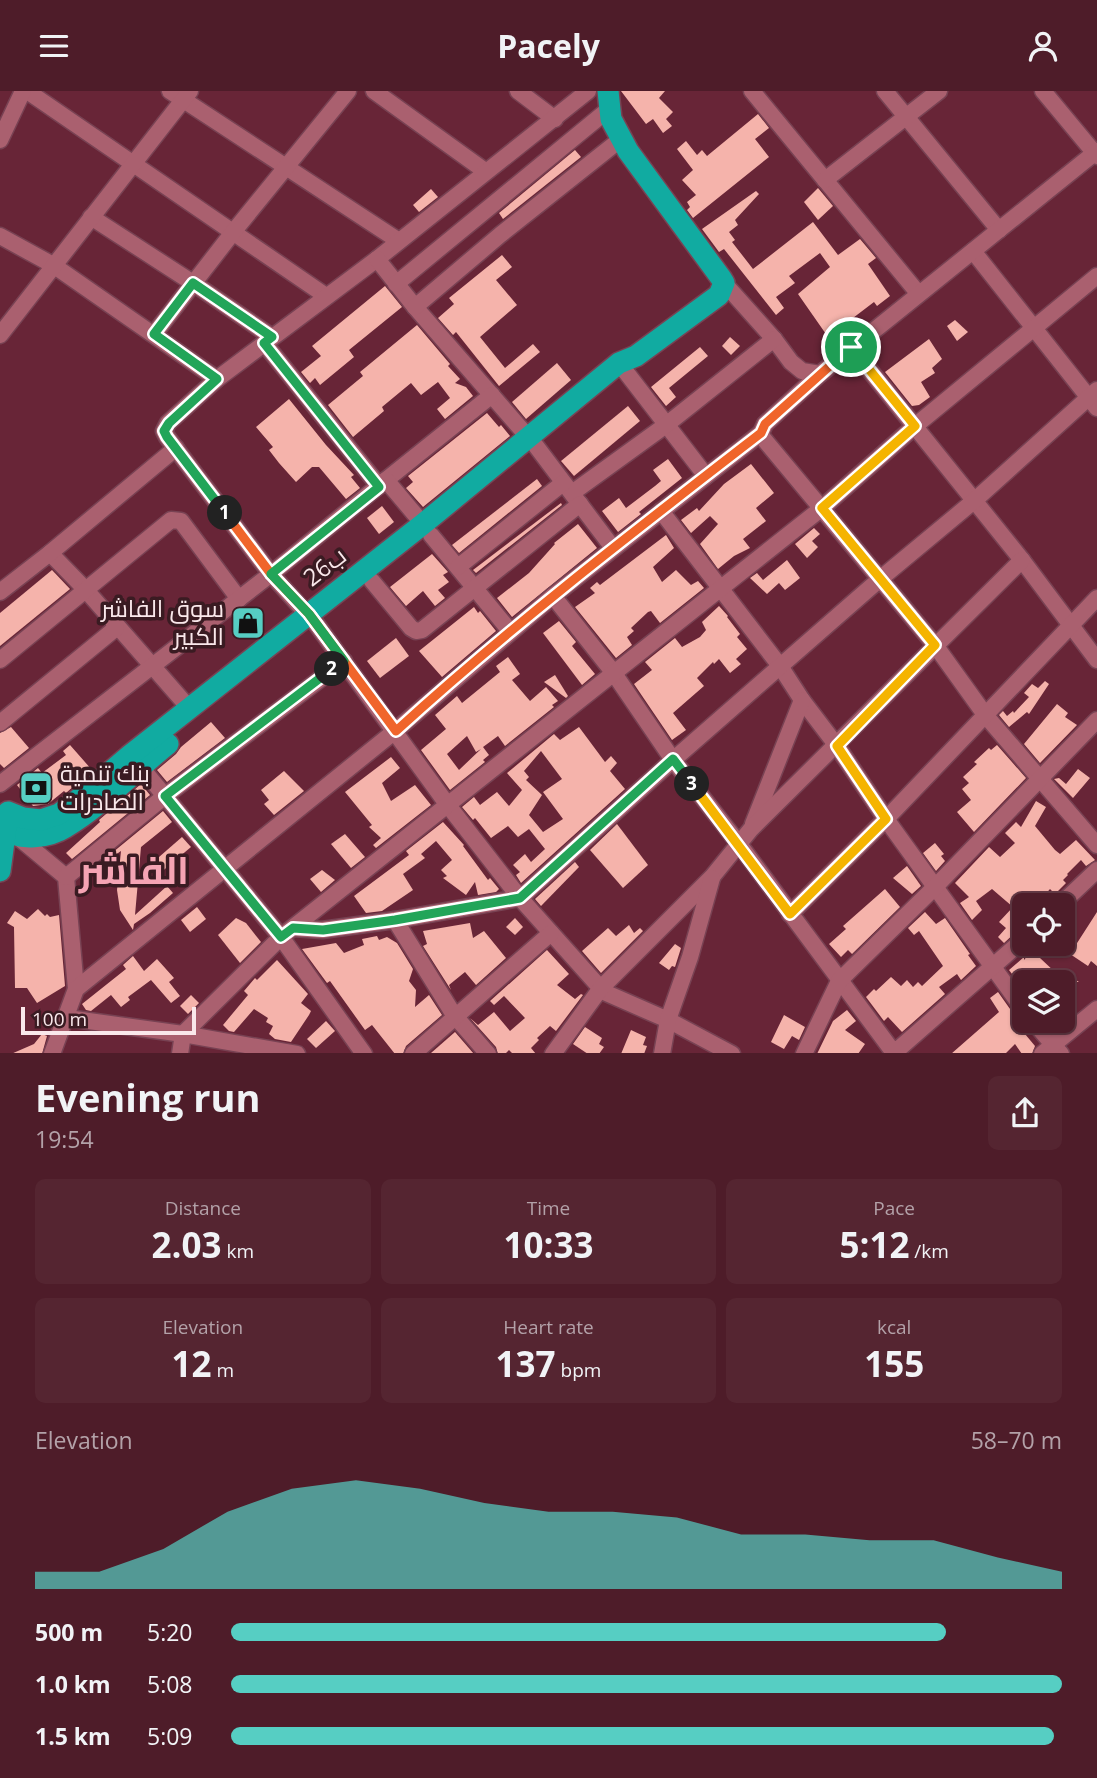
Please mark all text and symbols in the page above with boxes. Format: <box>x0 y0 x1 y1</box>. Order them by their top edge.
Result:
text: Pacely <box>497 24 600 67</box>
icon: menu <box>35 27 73 65</box>
icon: person <box>1024 27 1062 65</box>
pin <box>821 317 881 377</box>
icon: arrive <box>832 328 870 366</box>
pin: 1 <box>208 495 243 531</box>
text: 1 <box>219 499 230 525</box>
street label: 26ب <box>296 539 353 593</box>
place label: سوق الفاشر الكبير <box>99 591 224 652</box>
shop icon: سوق الفاشر الكبير <box>229 604 267 642</box>
pin: 2 <box>314 651 350 687</box>
text: 2 <box>326 655 337 681</box>
place label: بنك تنمية الصادرات <box>60 756 150 817</box>
pin: 3 <box>674 767 710 801</box>
bank icon: بنك تنمية الصادرات <box>17 769 55 807</box>
text: 3 <box>686 770 697 796</box>
district label: الفاشر <box>78 843 189 895</box>
map controls <box>1012 893 1075 1033</box>
button: locate <box>1012 893 1075 956</box>
button: layers <box>1012 970 1075 1033</box>
scale bar <box>21 1005 196 1036</box>
text: 100 m <box>32 1006 87 1032</box>
text: Evening run <box>35 1071 260 1123</box>
button: share <box>988 1076 1062 1150</box>
text: 19:54 <box>35 1123 94 1155</box>
text: Distance <box>165 1195 241 1221</box>
text: Time <box>527 1195 570 1221</box>
text: Pace <box>873 1195 915 1221</box>
text: 2.03 <box>152 1221 222 1268</box>
text: 10:33 <box>503 1221 594 1268</box>
text: 5:12 <box>839 1221 909 1268</box>
text: km <box>222 1238 254 1264</box>
text: /km <box>909 1238 949 1264</box>
text: Elevation <box>162 1314 243 1340</box>
text: Heart rate <box>503 1314 594 1340</box>
text: kcal <box>877 1314 911 1340</box>
text: 12 <box>172 1340 212 1387</box>
text: 137 <box>496 1340 556 1387</box>
text: 155 <box>864 1340 924 1387</box>
text: m <box>212 1357 234 1383</box>
text: bpm <box>556 1357 601 1383</box>
text: Elevation <box>35 1424 133 1456</box>
text: 58–70 m <box>971 1424 1062 1456</box>
text: 500 m <box>35 1616 103 1648</box>
text: 5:20 <box>147 1616 193 1648</box>
text: 1.0 km <box>35 1668 111 1700</box>
text: 5:08 <box>147 1668 193 1700</box>
text: 1.5 km <box>35 1720 111 1752</box>
text: 5:09 <box>147 1720 193 1752</box>

